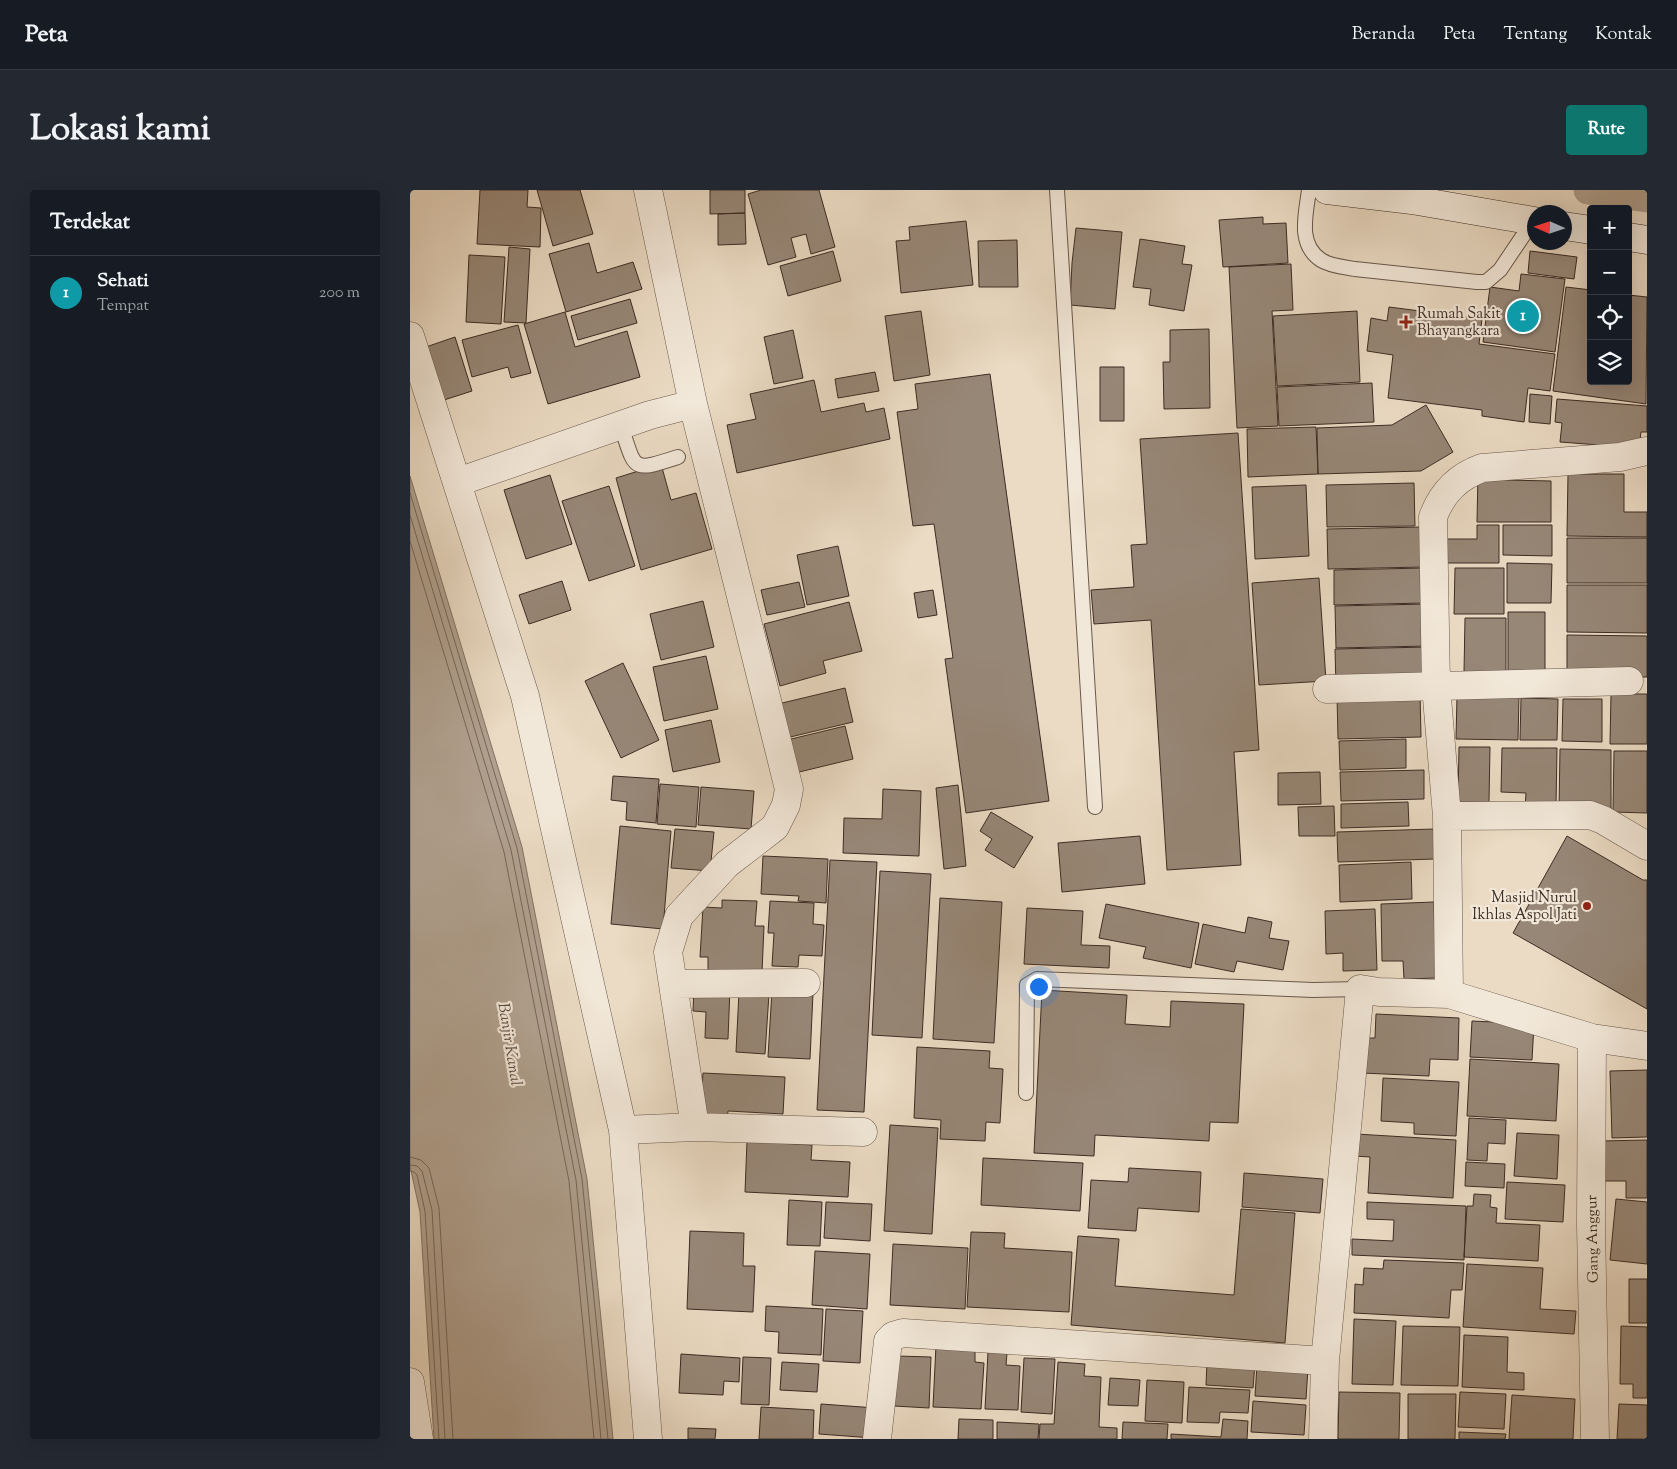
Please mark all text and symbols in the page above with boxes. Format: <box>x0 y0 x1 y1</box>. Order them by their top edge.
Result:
text: Peta <box>25 18 68 52</box>
text: Beranda <box>1352 22 1415 48</box>
text: Peta <box>1443 22 1476 48</box>
text: Tentang <box>1504 22 1567 48</box>
text: Kontak <box>1595 22 1652 48</box>
text: Lokasi kami <box>30 105 211 156</box>
button: Rute <box>1566 105 1647 155</box>
north arrow <box>1527 205 1572 250</box>
map controls <box>1587 205 1632 385</box>
button: + <box>1587 205 1632 250</box>
text: Terdekat <box>50 208 130 238</box>
button: − <box>1587 250 1632 295</box>
text: Sehati <box>97 268 149 295</box>
text: 1 <box>63 282 69 305</box>
text: 200 m <box>319 282 360 305</box>
text: Tempat <box>97 295 149 318</box>
button: locate <box>1587 295 1632 340</box>
pin: 1 <box>1507 297 1539 335</box>
place label: Rumah Sakit Bhayangkara <box>1417 304 1501 342</box>
marker: Rumah Sakit Bhayangkara <box>1399 315 1413 329</box>
button: layers <box>1587 340 1632 385</box>
place label: Masjid Nurul Ikhlas Aspol Jati <box>1472 888 1577 926</box>
marker: Masjid Nurul Ikhlas Aspol Jati <box>1581 900 1593 912</box>
your location <box>1026 974 1052 1000</box>
water label: Banjir Kanal <box>491 1001 526 1088</box>
street label: Gang Anggur <box>1582 1194 1605 1283</box>

